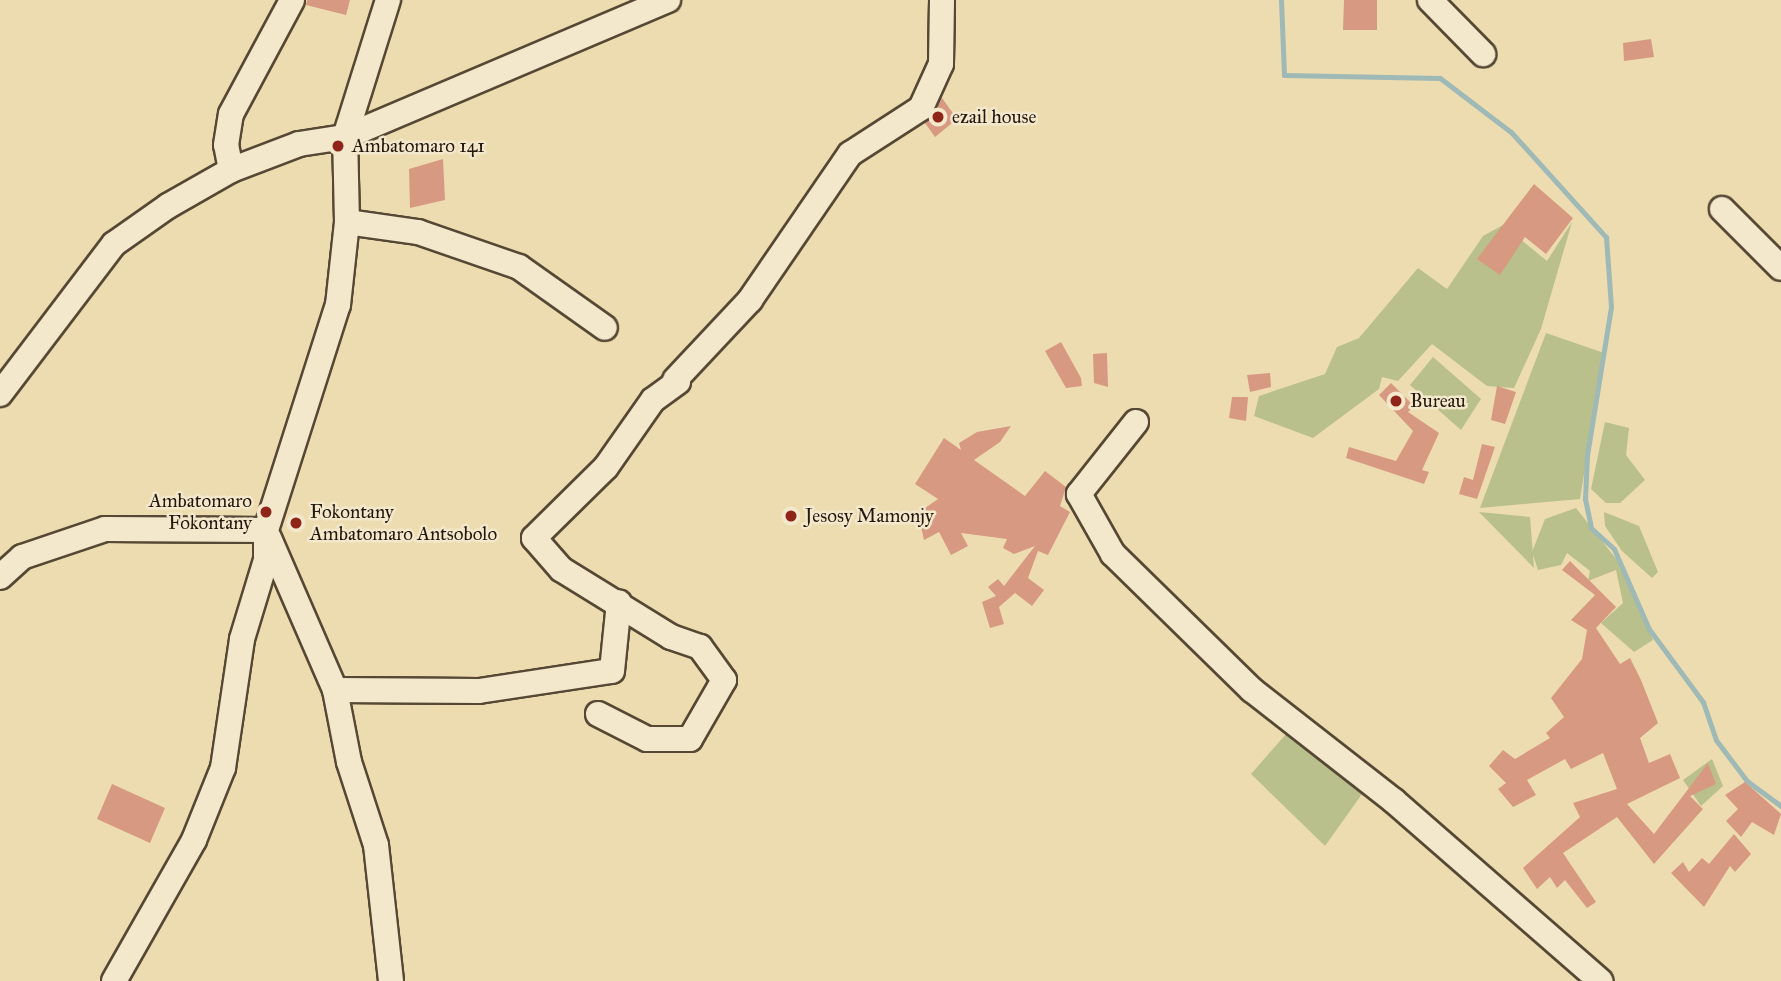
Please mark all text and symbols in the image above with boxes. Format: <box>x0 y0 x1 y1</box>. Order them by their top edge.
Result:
place label: ezail house <box>952 106 1036 128</box>
marker: ezail house <box>930 109 946 125</box>
place label: Ambatomaro 141 <box>352 135 485 157</box>
marker: Ambatomaro 141 <box>330 138 346 154</box>
place label: Bureau <box>1410 390 1466 412</box>
marker: Bureau <box>1388 393 1404 409</box>
place label: Ambatomaro Fokontany <box>149 490 252 534</box>
place label: Fokontany Ambatomaro Antsobolo <box>310 501 497 545</box>
marker: Ambatomaro Fokontany <box>258 504 274 520</box>
place label: Jesosy Mamonjy <box>805 505 934 527</box>
marker: Jesosy Mamonjy <box>783 508 799 524</box>
marker: Fokontany Ambatomaro Antsobolo <box>288 515 304 531</box>

